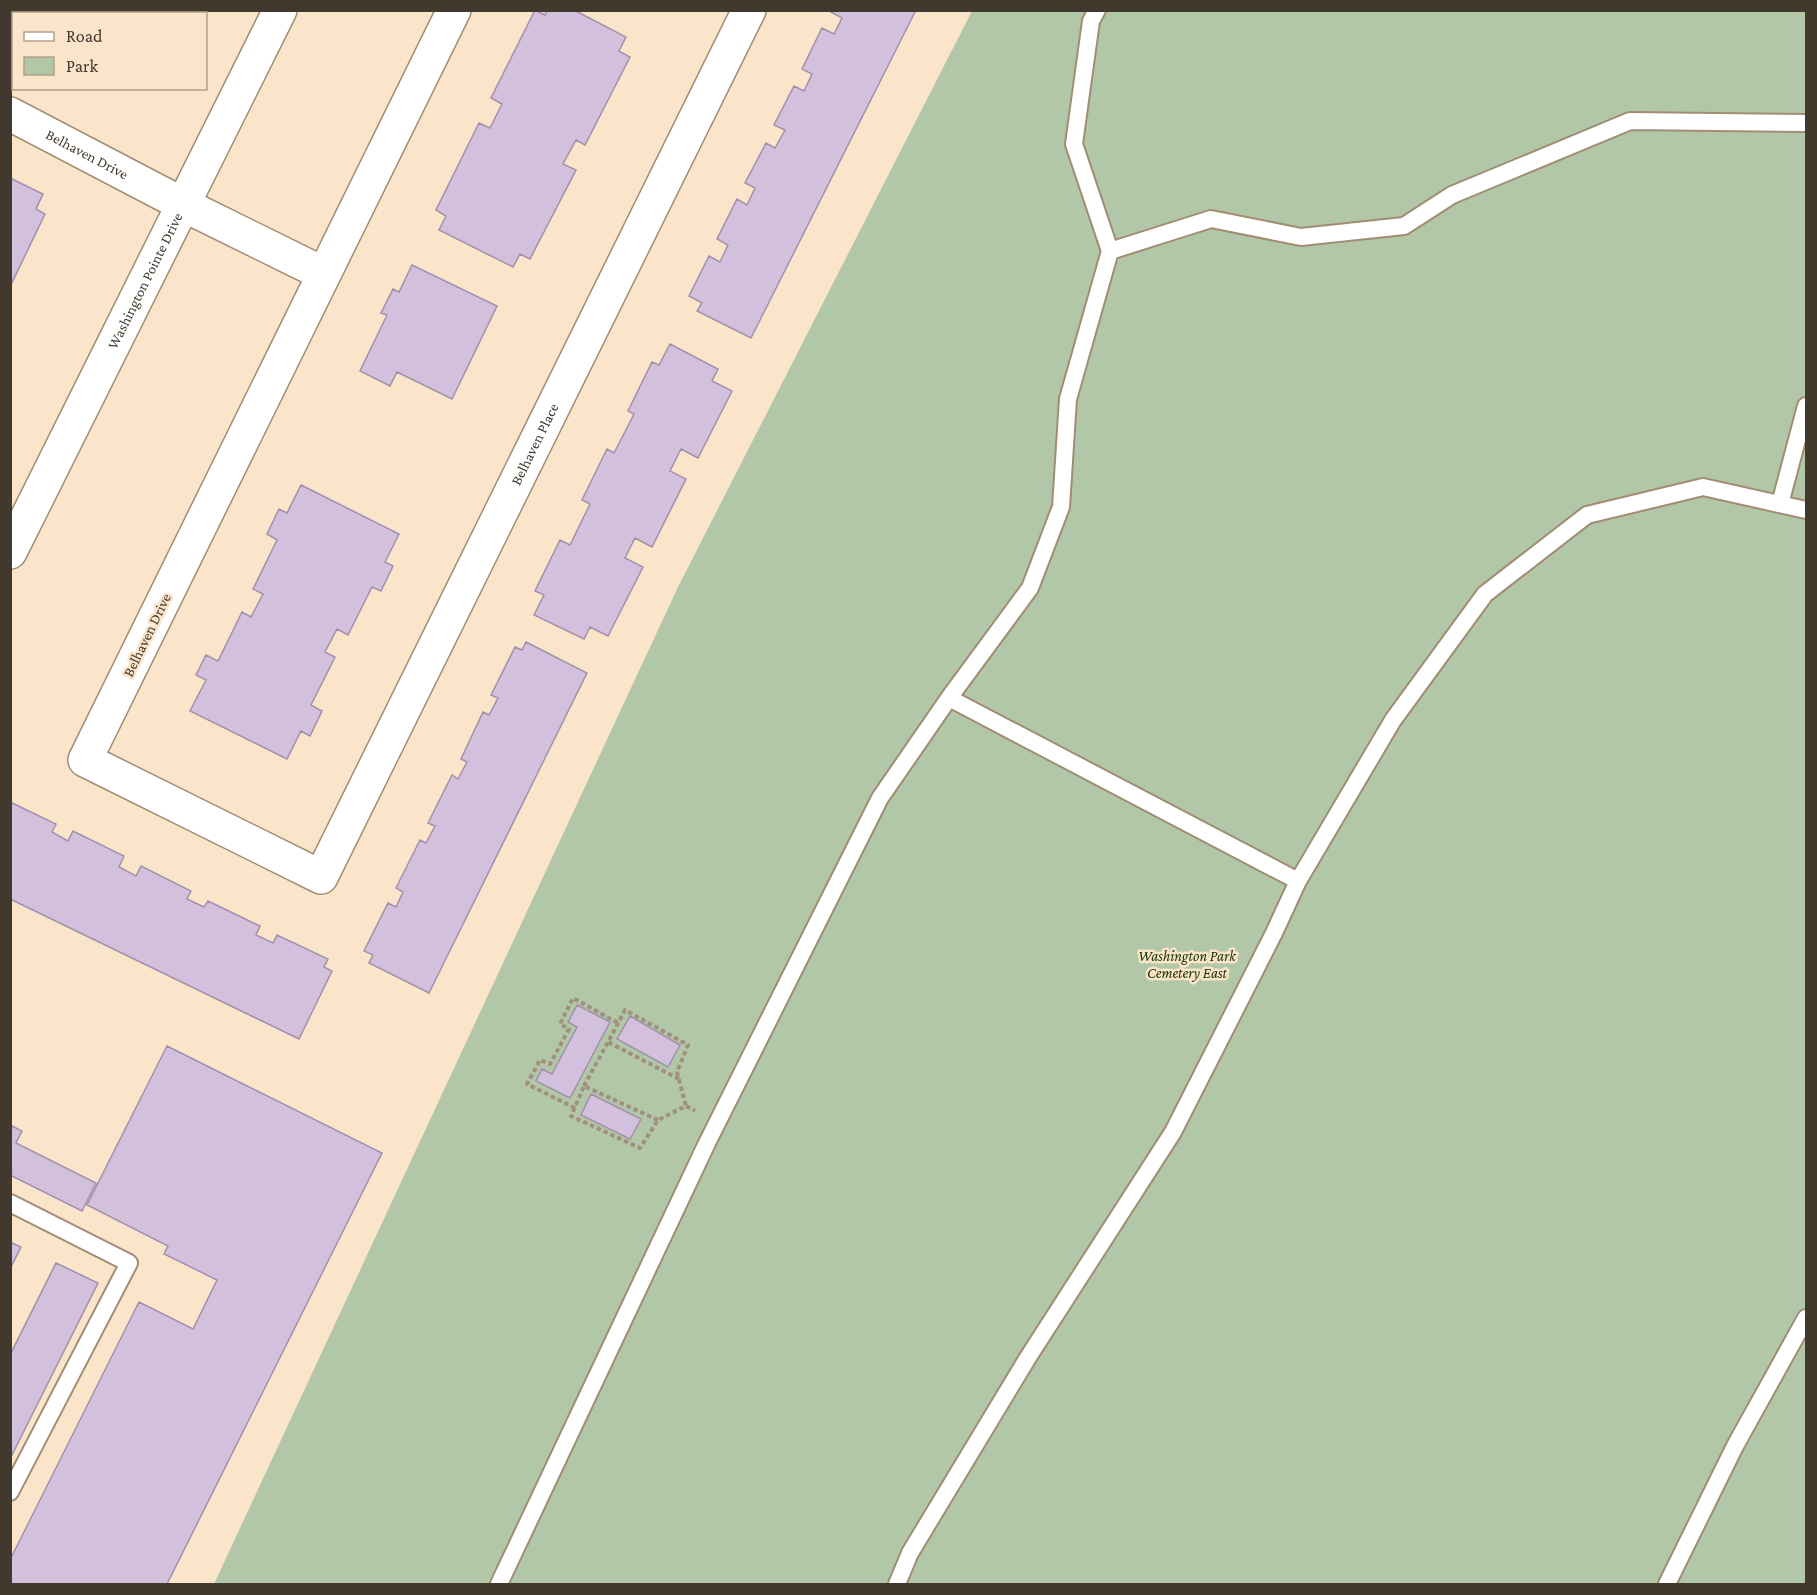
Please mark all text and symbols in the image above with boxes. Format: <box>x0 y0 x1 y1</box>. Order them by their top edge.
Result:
legend <box>12 12 207 90</box>
text: Road <box>66 26 103 46</box>
text: Park <box>66 56 98 76</box>
street label: Belhaven Drive <box>43 126 131 183</box>
street label: Washington Pointe Drive <box>104 210 186 352</box>
street label: Belhaven Place <box>508 400 562 488</box>
street label: Belhaven Drive <box>120 590 174 679</box>
park label: Washington Park Cemetery East <box>1138 948 1237 982</box>

